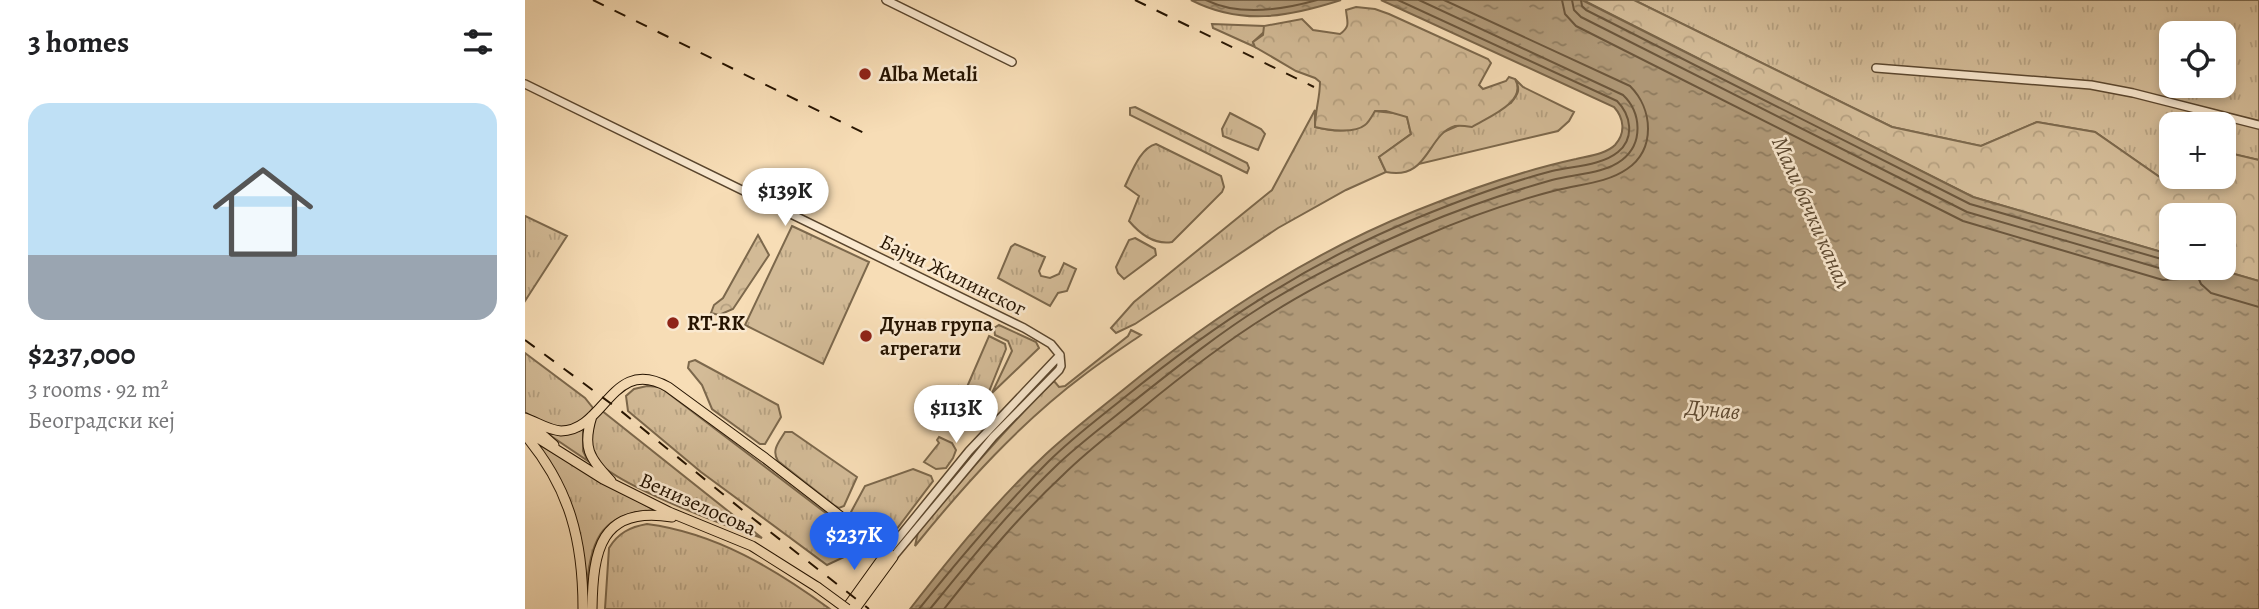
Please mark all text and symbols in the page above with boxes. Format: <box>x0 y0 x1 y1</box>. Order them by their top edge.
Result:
map controls <box>2159 21 2236 280</box>
button: locate <box>2159 21 2236 98</box>
text: 3 homes <box>28 22 129 62</box>
icon: filters <box>459 23 497 61</box>
place label: Alba Metali <box>878 60 978 88</box>
marker: Alba Metali <box>857 66 873 82</box>
button: + <box>2159 112 2236 189</box>
water label: Мали бачки канал <box>1764 131 1859 293</box>
icon: home <box>200 149 326 275</box>
pin: $139K <box>736 168 834 228</box>
text: $139K <box>758 175 812 206</box>
button: − <box>2159 203 2236 280</box>
street label: Бајчи Жилинског <box>875 227 1031 323</box>
place label: RT-RK <box>687 309 745 337</box>
place label: Дунав група агрегати <box>880 310 993 362</box>
marker: RT-RK <box>665 315 681 331</box>
marker: Дунав група агрегати <box>858 328 874 344</box>
text: $237,000 <box>28 334 136 374</box>
text: 3 rooms · 92 m² <box>28 374 168 405</box>
pin: $113K <box>907 386 1005 445</box>
text: $113K <box>930 392 982 423</box>
water label: Дунав <box>1682 392 1742 427</box>
text: Београдски кеј <box>28 405 175 436</box>
street label: Венизелосова <box>635 466 761 542</box>
pin: $237K <box>805 512 903 572</box>
text: $237K <box>826 519 882 550</box>

